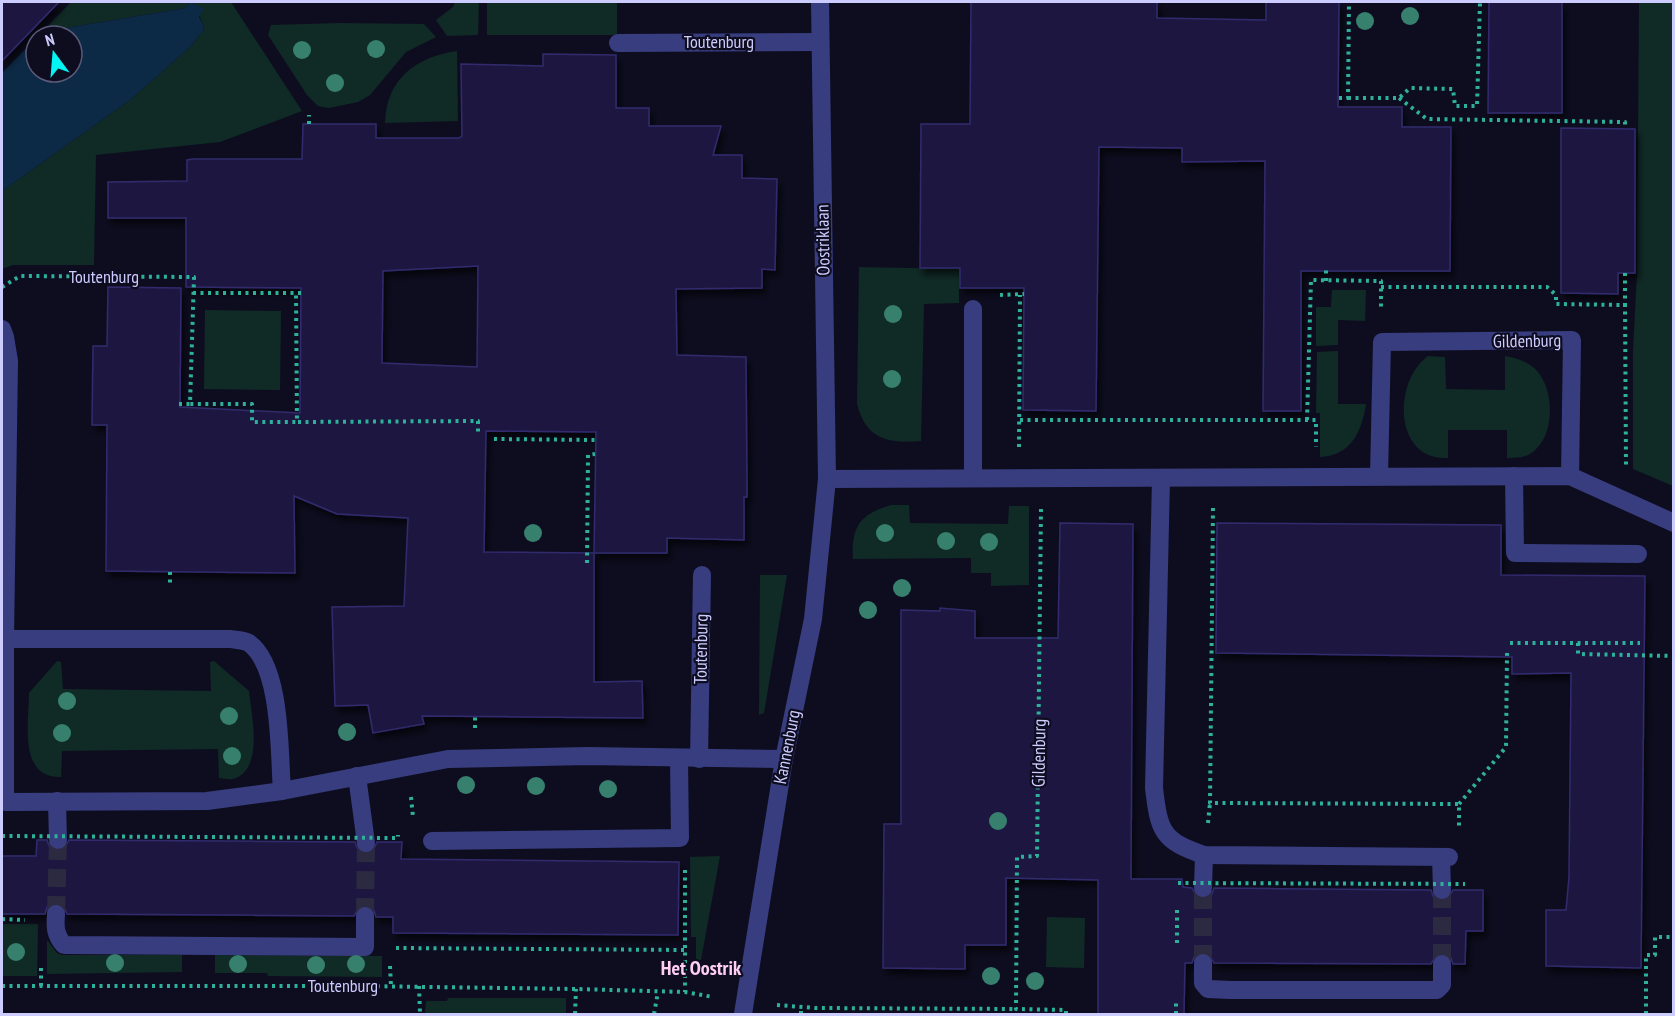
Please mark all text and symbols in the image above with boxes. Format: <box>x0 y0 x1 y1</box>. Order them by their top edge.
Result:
north arrow <box>24 24 84 84</box>
text: N <box>43 29 57 50</box>
street label: Toutenburg <box>684 30 754 53</box>
street label: Oostriklaan <box>810 204 835 276</box>
street label: Toutenburg <box>69 265 139 288</box>
street label: Gildenburg <box>1493 328 1561 353</box>
street label: Toutenburg <box>688 614 713 684</box>
street label: Kannenburg <box>768 708 805 786</box>
street label: Gildenburg <box>1026 719 1051 787</box>
district label: Het Oostrik <box>661 955 742 981</box>
street label: Toutenburg <box>308 974 378 997</box>

